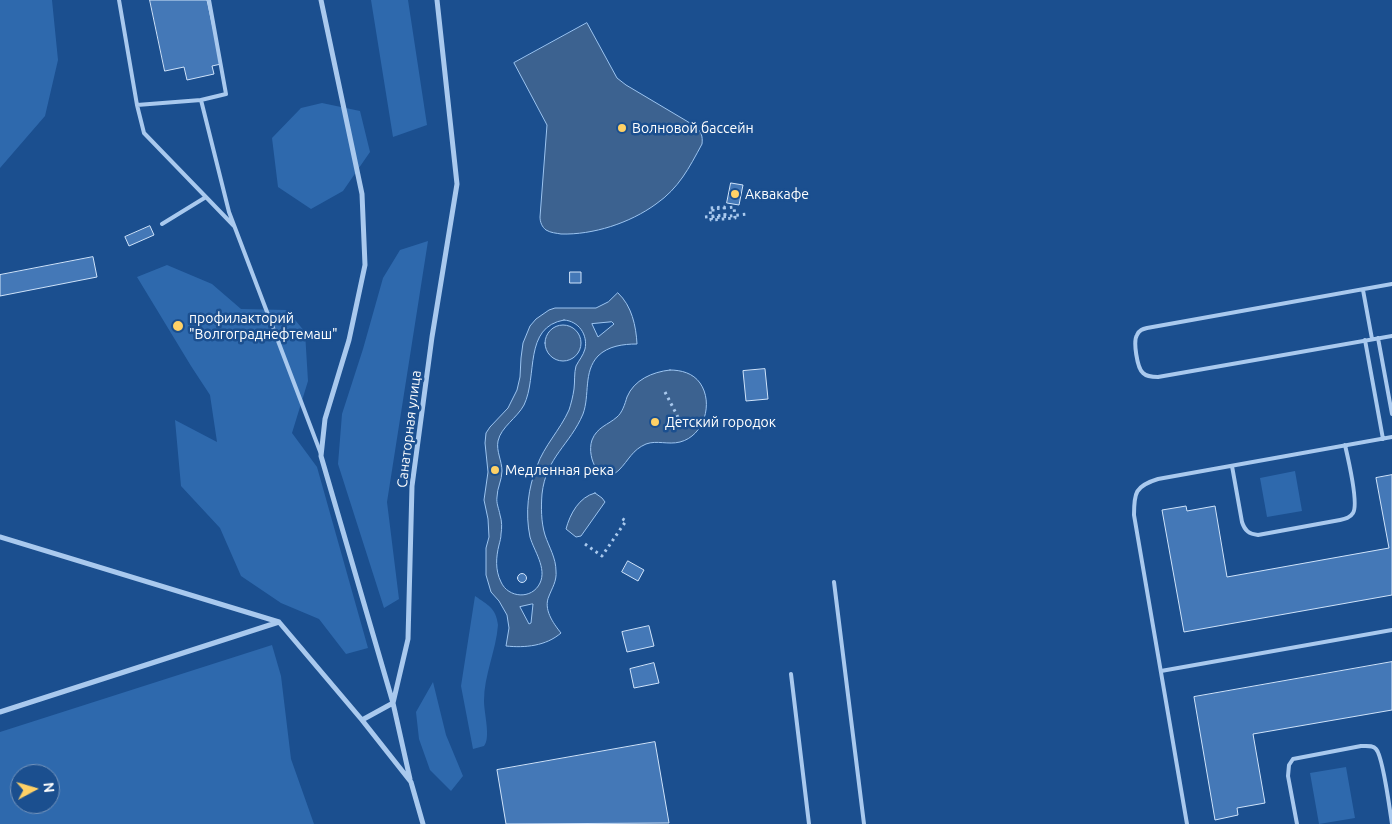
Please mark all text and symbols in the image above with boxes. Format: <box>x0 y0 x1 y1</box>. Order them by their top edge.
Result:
place label: Волновой бассейн <box>632 120 754 136</box>
marker: Волновой бассейн <box>616 122 628 134</box>
place label: Аквакафе <box>745 186 809 202</box>
marker: Аквакафе <box>729 188 741 200</box>
place label: профилакторий "Волгограднефтемаш" <box>189 310 338 342</box>
marker: профилакторий "Волгограднефтемаш" <box>171 319 185 333</box>
street label: Санаторная улица <box>393 369 425 489</box>
place label: Детский городок <box>665 414 776 430</box>
marker: Детский городок <box>649 416 661 428</box>
place label: Медленная река <box>505 462 614 478</box>
marker: Медленная река <box>489 464 501 476</box>
north arrow <box>10 764 60 814</box>
text: N <box>40 781 57 794</box>

